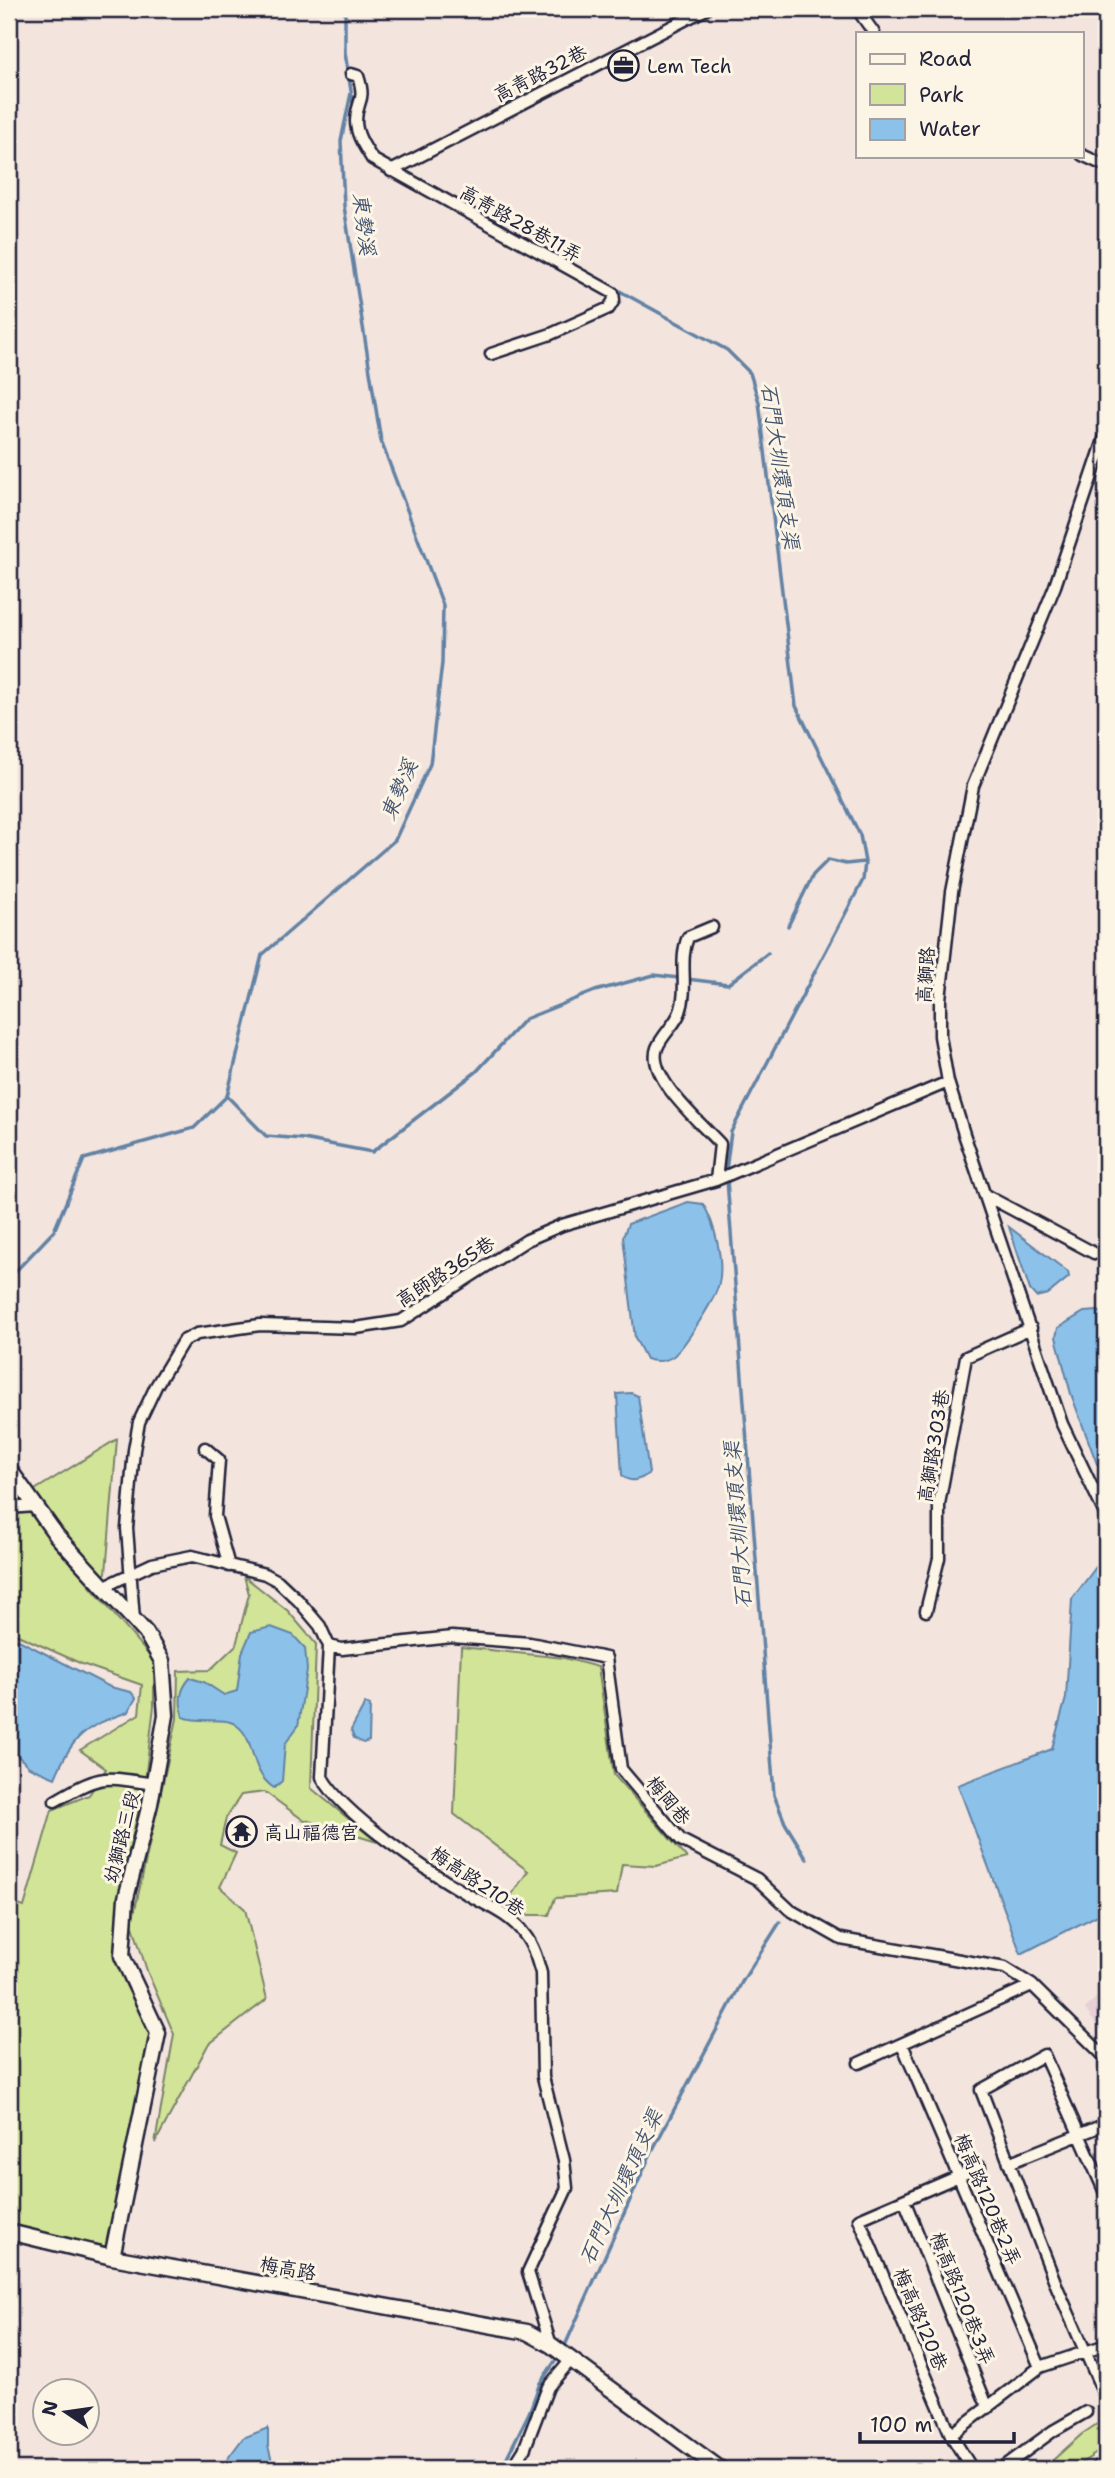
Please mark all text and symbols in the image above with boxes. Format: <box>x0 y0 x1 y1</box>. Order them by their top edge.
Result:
legend <box>856 32 1084 158</box>
street label: 高青路32巷 <box>489 39 591 108</box>
text: Road <box>919 45 972 73</box>
office icon: Lem Tech <box>607 49 641 83</box>
place label: Lem Tech <box>647 54 732 79</box>
text: Park <box>919 81 964 109</box>
text: Water <box>919 115 981 143</box>
street label: 高青路28巷11弄 <box>455 179 586 267</box>
water label: 東勢溪 <box>346 191 382 258</box>
water label: 石門大圳環頂支渠 <box>754 381 806 553</box>
water label: 東勢溪 <box>374 755 425 824</box>
street label: 高獅路 <box>911 946 940 1004</box>
street label: 高師路365巷 <box>391 1230 499 1313</box>
street label: 高獅路303巷 <box>912 1388 955 1505</box>
water label: 石門大圳環頂支渠 <box>718 1438 758 1610</box>
street label: 梅岡巷 <box>641 1770 697 1830</box>
street label: 幼獅路三段 <box>98 1788 145 1886</box>
temple icon: 高山福德宮 <box>224 1815 258 1849</box>
place label: 高山福德宮 <box>264 1820 359 1845</box>
street label: 梅高路210巷 <box>426 1841 530 1922</box>
water label: 石門大圳環頂支渠 <box>573 2103 670 2269</box>
street label: 梅高路120巷2弄 <box>948 2129 1027 2269</box>
street label: 梅高路120巷3弄 <box>924 2228 1001 2368</box>
street label: 梅高路 <box>258 2251 318 2286</box>
street label: 梅高路120巷 <box>888 2264 953 2374</box>
north arrow <box>32 2376 102 2446</box>
text: N <box>36 2398 64 2418</box>
scale bar <box>860 2401 1014 2445</box>
text: 100 m <box>870 2411 933 2439</box>

